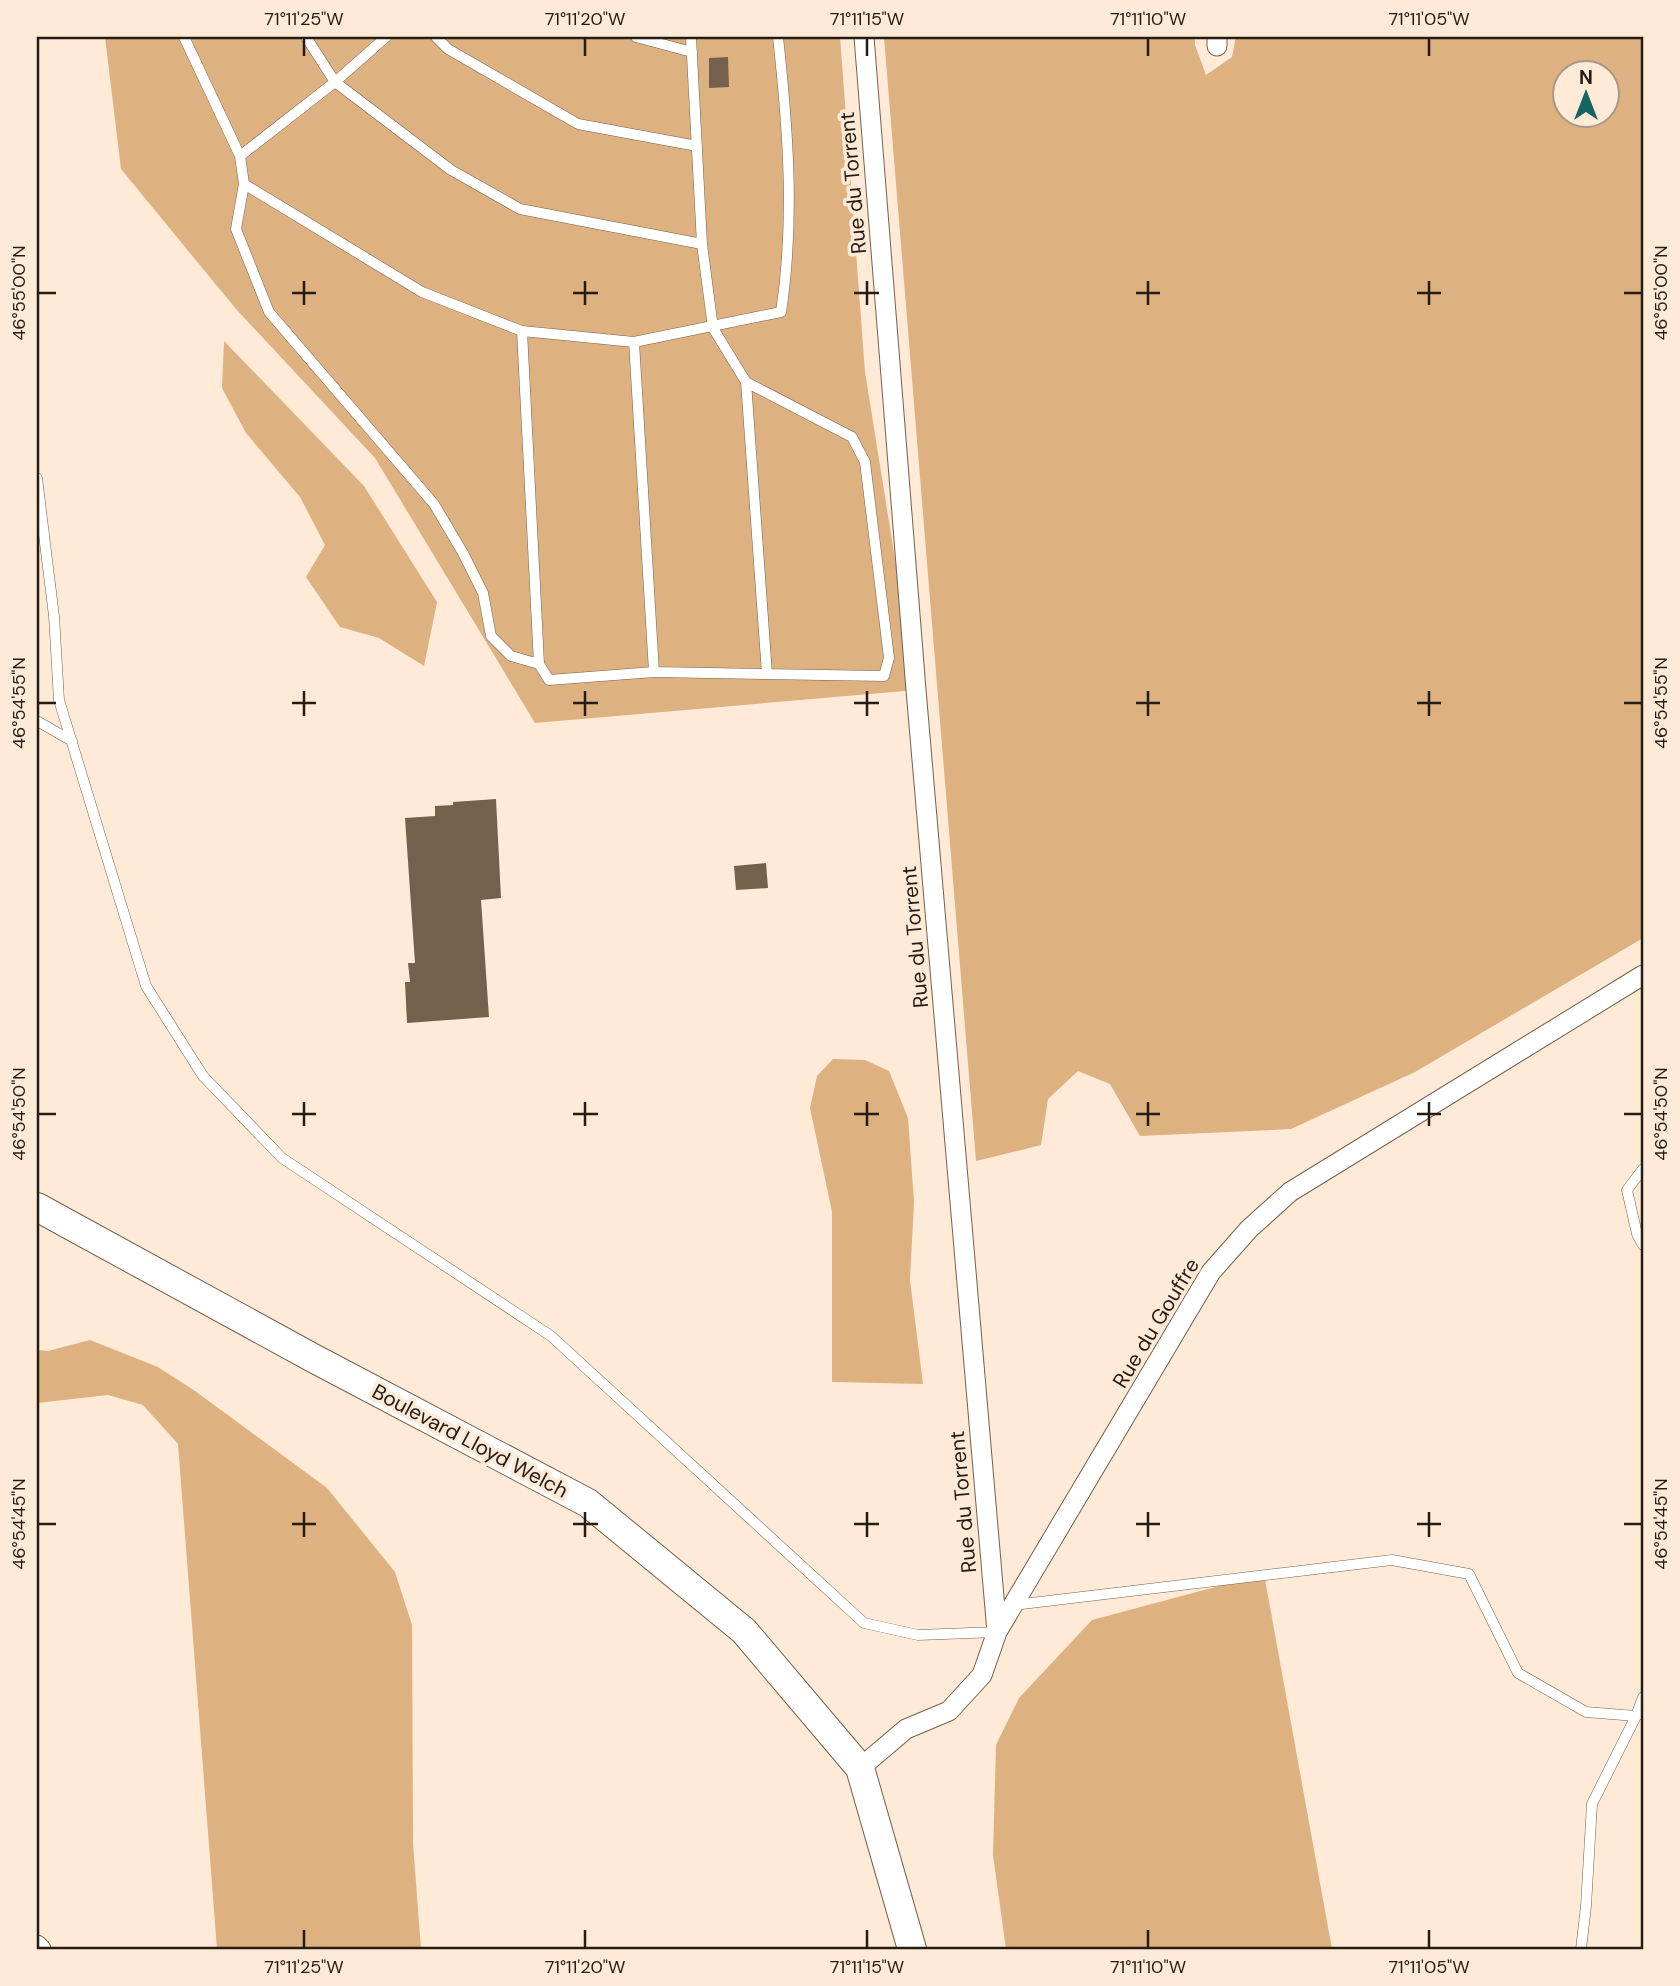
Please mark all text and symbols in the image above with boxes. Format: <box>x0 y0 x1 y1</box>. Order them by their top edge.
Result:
text: 71°11'25"W <box>264 7 344 31</box>
text: 71°11'20"W <box>545 7 625 31</box>
text: 71°11'15"W <box>830 7 904 31</box>
text: 71°11'10"W <box>1110 7 1186 31</box>
text: 71°11'05"W <box>1388 7 1470 31</box>
north arrow <box>1550 60 1620 130</box>
text: N <box>1579 65 1593 90</box>
street label: Rue du Torrent <box>833 111 873 255</box>
text: 46°55'00"N <box>7 245 31 341</box>
text: 46°55'00"N <box>1649 245 1673 341</box>
text: 46°54'55"N <box>7 657 31 749</box>
text: 46°54'55"N <box>1649 657 1673 749</box>
street label: Rue du Torrent <box>895 865 935 1009</box>
text: 46°54'50"N <box>7 1067 31 1161</box>
text: 46°54'50"N <box>1649 1067 1673 1161</box>
street label: Rue du Gouffre <box>1106 1253 1206 1393</box>
street label: Boulevard Lloyd Welch <box>367 1377 573 1505</box>
street label: Rue du Torrent <box>943 1430 983 1574</box>
text: 46°54'45"N <box>7 1478 31 1570</box>
text: 46°54'45"N <box>1649 1478 1673 1570</box>
text: 71°11'25"W <box>264 1955 344 1979</box>
text: 71°11'20"W <box>545 1955 625 1979</box>
text: 71°11'15"W <box>830 1955 904 1979</box>
text: 71°11'10"W <box>1110 1955 1186 1979</box>
text: 71°11'05"W <box>1388 1955 1470 1979</box>

